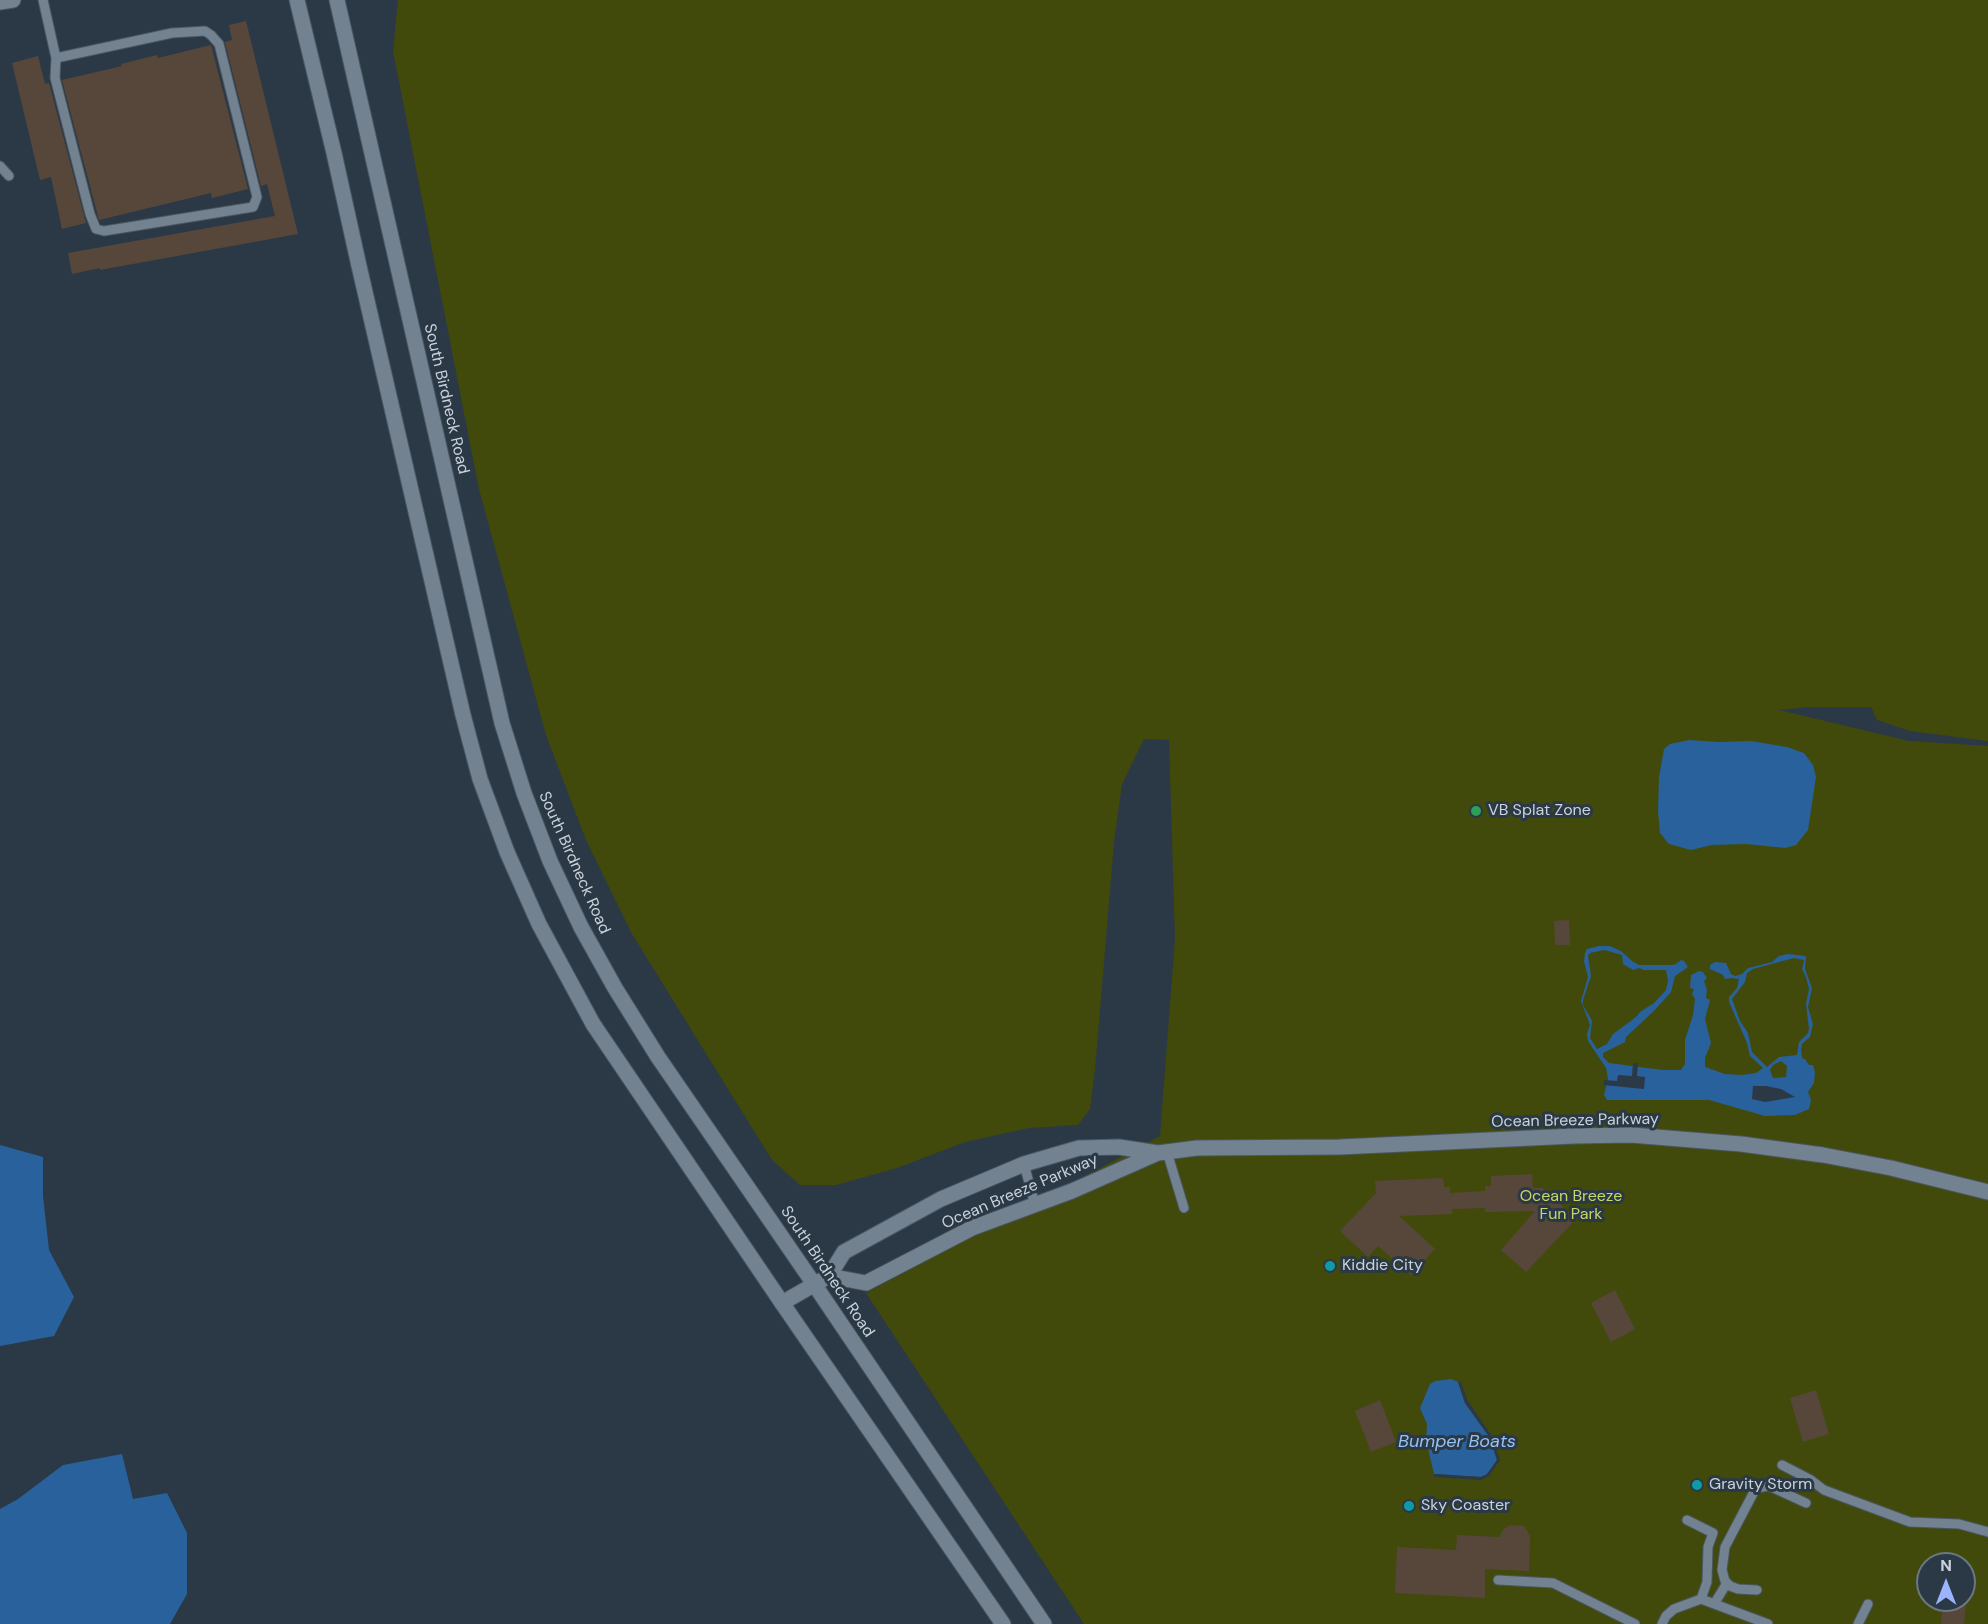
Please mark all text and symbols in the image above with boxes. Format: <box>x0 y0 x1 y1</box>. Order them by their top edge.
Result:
street label: South Birdneck Road <box>419 322 473 476</box>
street label: South Birdneck Road <box>534 789 614 937</box>
place label: VB Splat Zone <box>1488 801 1591 821</box>
marker: VB Splat Zone <box>1469 804 1483 818</box>
street label: Ocean Breeze Parkway <box>1491 1110 1659 1132</box>
street label: Ocean Breeze Parkway <box>939 1150 1101 1234</box>
park label: Ocean Breeze Fun Park <box>1520 1187 1622 1225</box>
street label: South Birdneck Road <box>776 1203 878 1341</box>
place label: Kiddie City <box>1342 1256 1423 1276</box>
marker: Kiddie City <box>1323 1259 1337 1273</box>
water label: Bumper Boats <box>1398 1431 1516 1453</box>
place label: Gravity Storm <box>1709 1475 1812 1495</box>
marker: Gravity Storm <box>1690 1478 1704 1492</box>
place label: Sky Coaster <box>1421 1496 1510 1516</box>
marker: Sky Coaster <box>1402 1499 1416 1513</box>
north arrow <box>1916 1552 1976 1612</box>
text: N <box>1940 1555 1952 1576</box>

